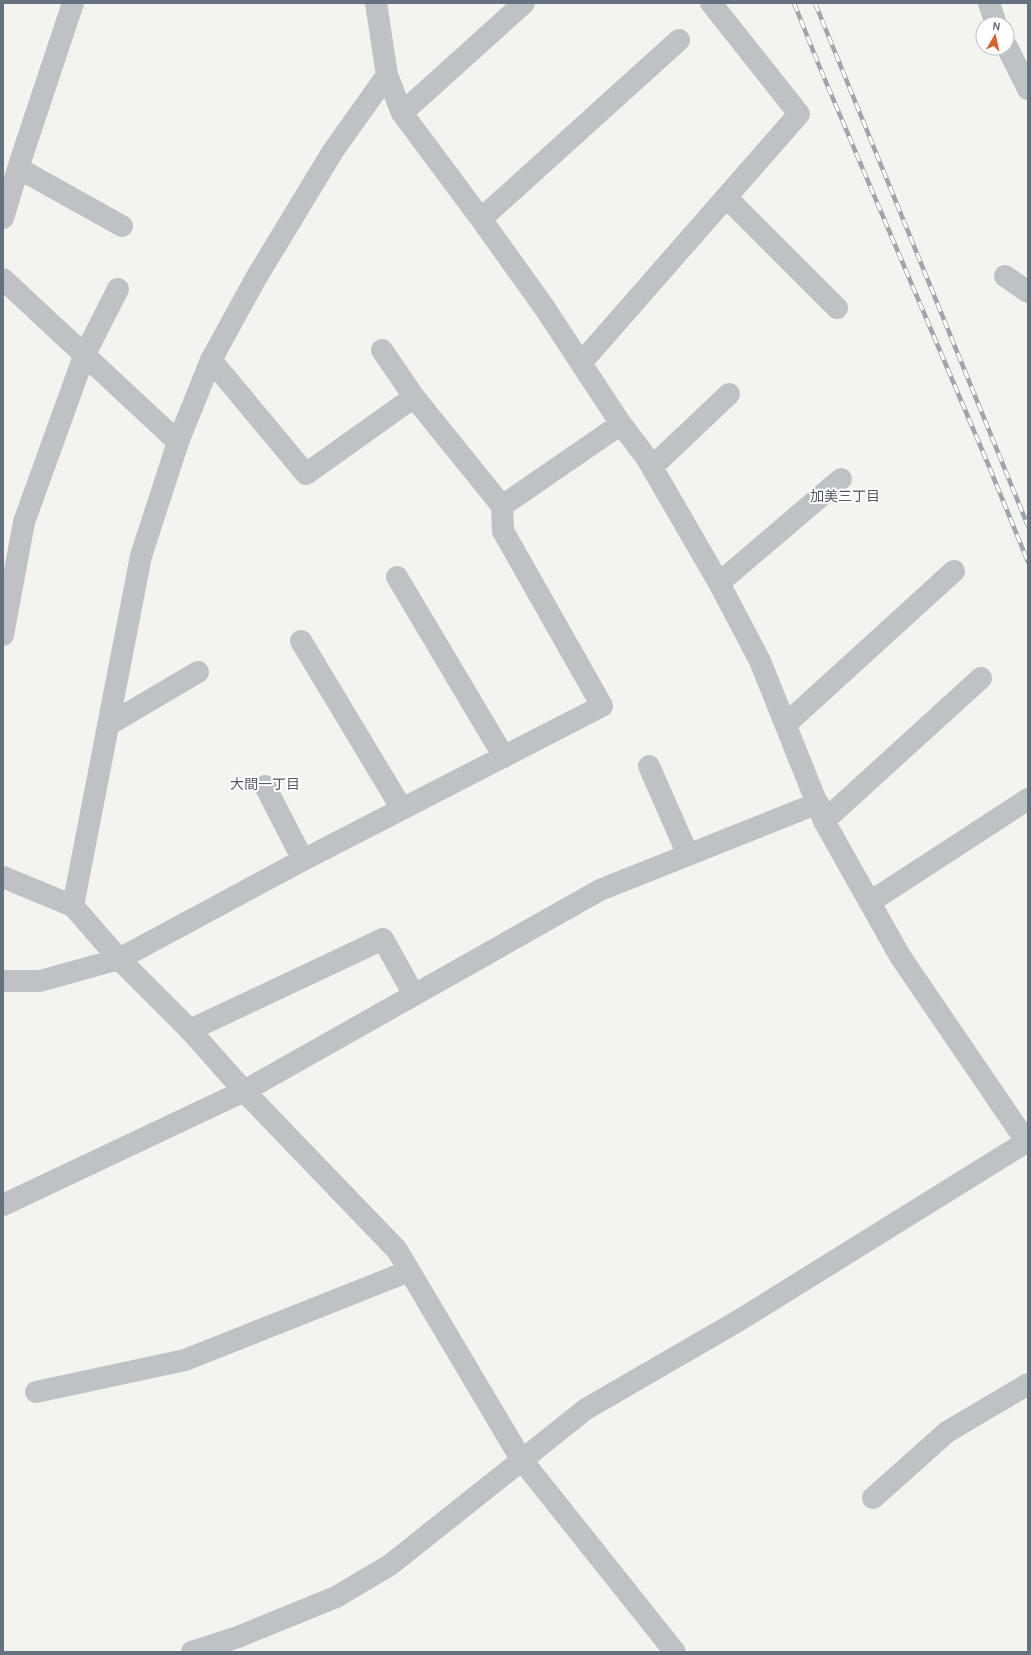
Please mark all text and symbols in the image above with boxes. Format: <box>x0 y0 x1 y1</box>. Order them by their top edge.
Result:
north arrow <box>975 16 1015 56</box>
text: N <box>992 19 1002 34</box>
district label: 加美三丁目 <box>810 487 880 505</box>
district label: 大間一丁目 <box>230 775 300 793</box>

